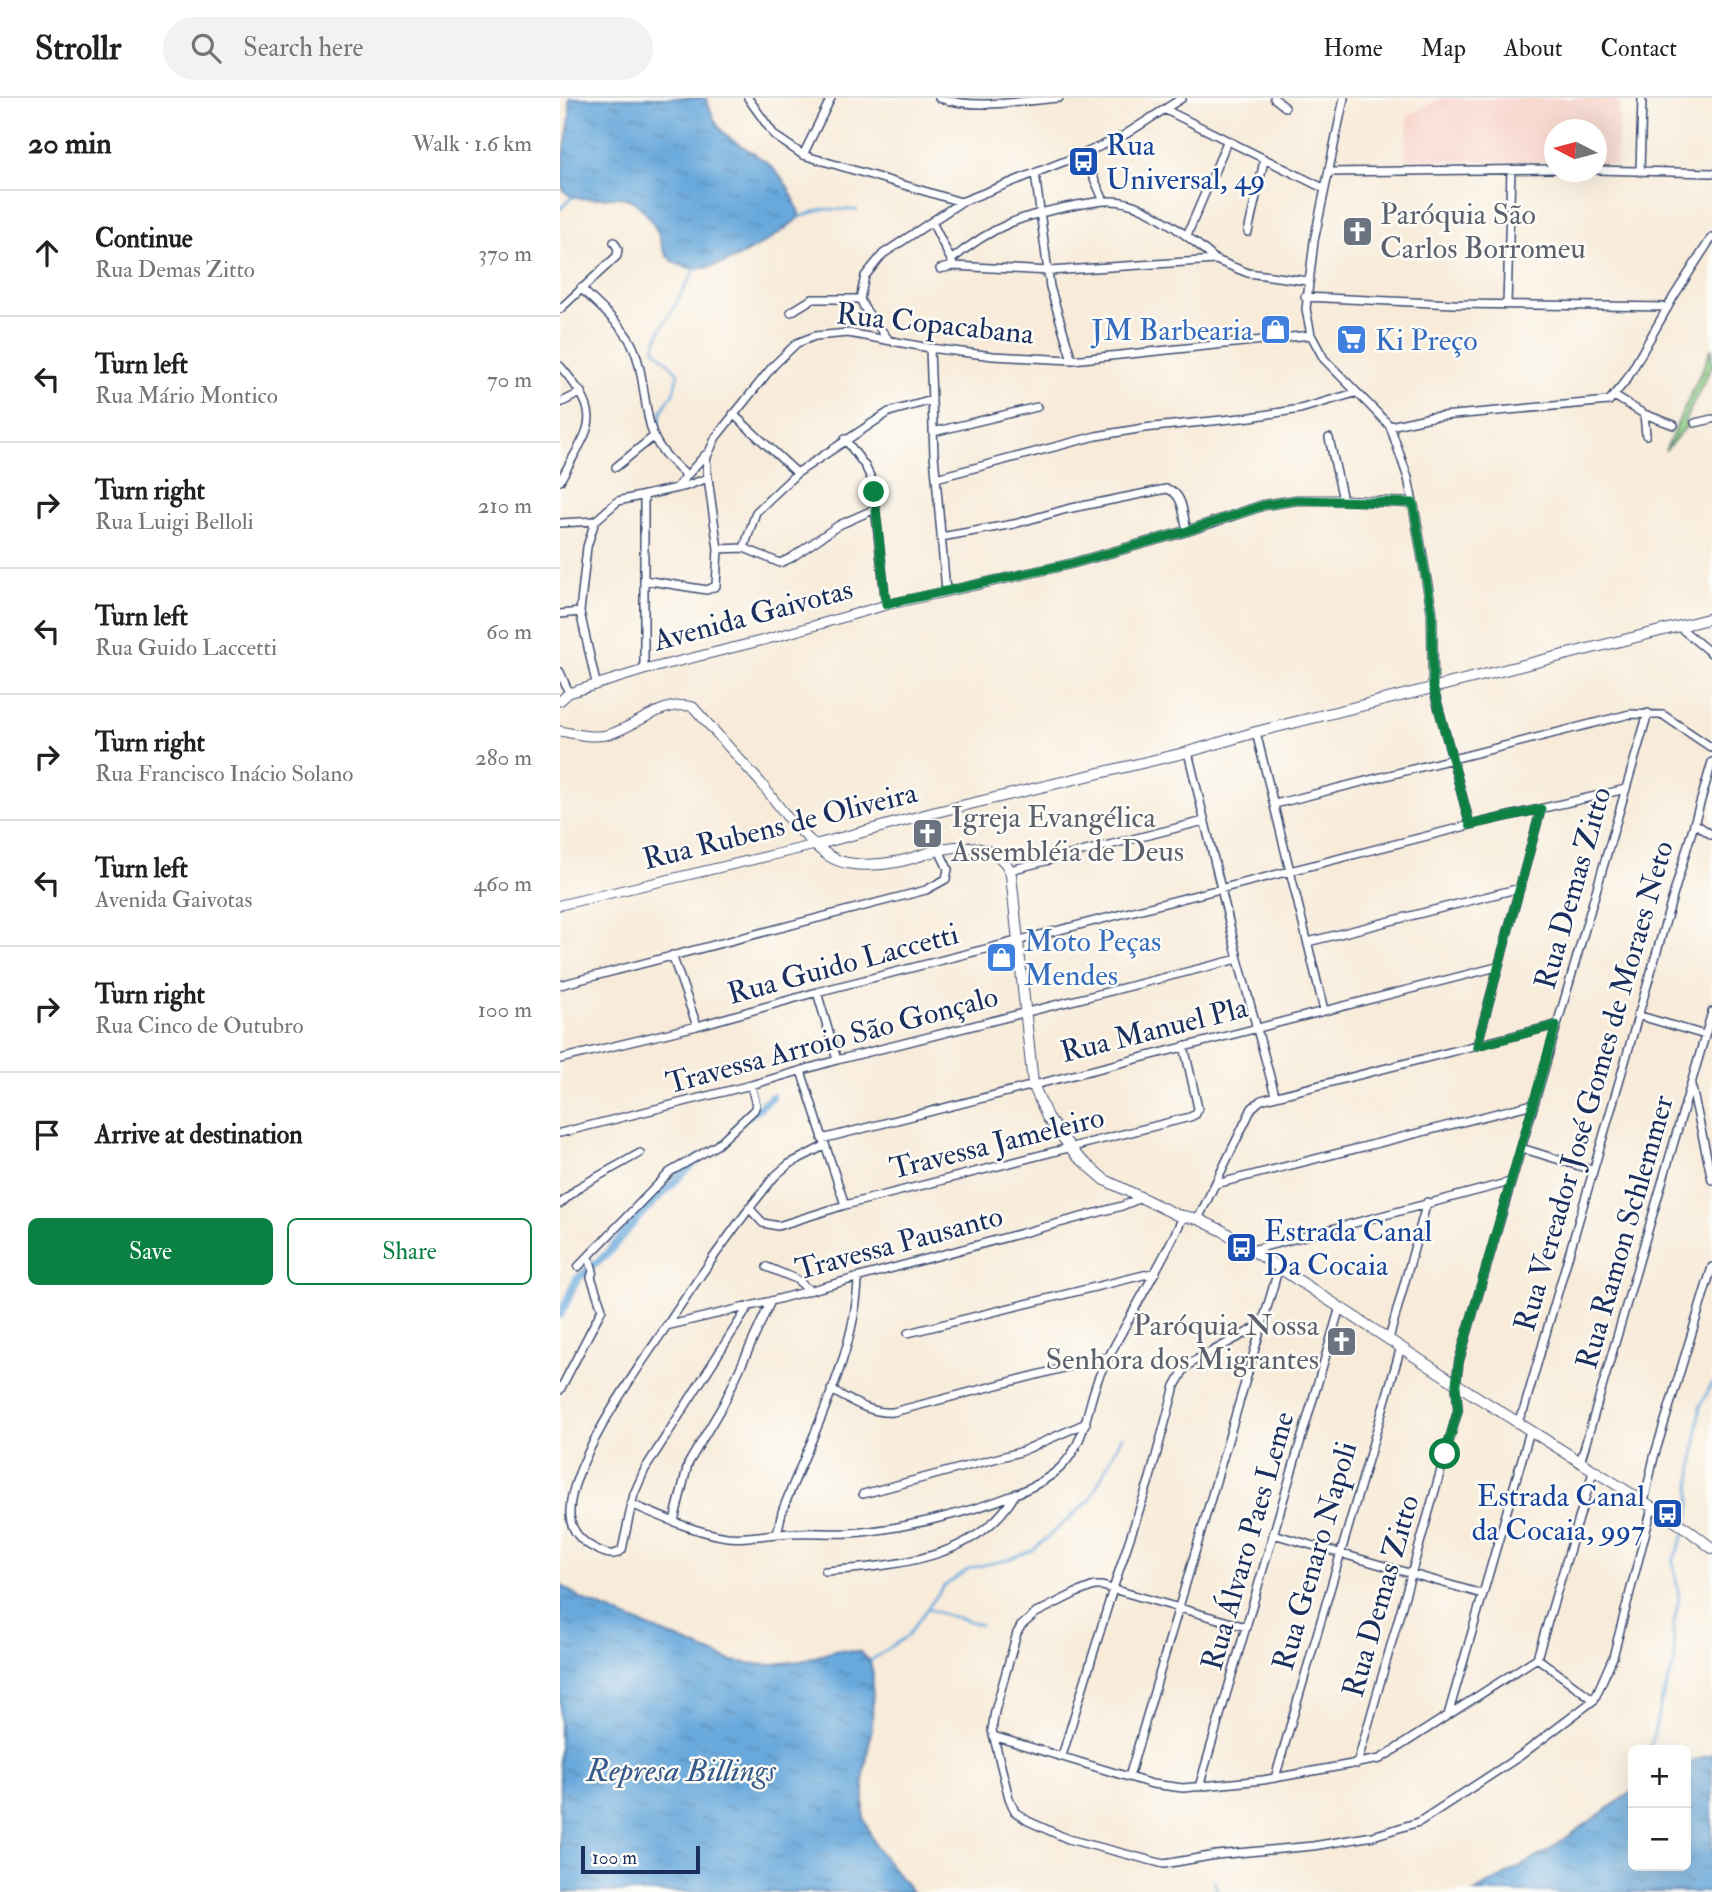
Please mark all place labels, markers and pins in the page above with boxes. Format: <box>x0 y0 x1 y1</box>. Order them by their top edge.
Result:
place label: Rua Universal, 49 <box>1106 127 1265 198</box>
bus stop icon: Rua Universal, 49 <box>1066 145 1100 179</box>
place label: Paróquia São Carlos Borromeu <box>1380 196 1586 267</box>
church icon: Paróquia São Carlos Borromeu <box>1340 214 1374 248</box>
place label: JM Barbearia <box>1090 312 1254 349</box>
shop icon: JM Barbearia <box>1259 313 1293 347</box>
place label: Ki Preço <box>1375 322 1478 359</box>
supermarket icon: Ki Preço <box>1335 323 1369 357</box>
place label: Igreja Evangélica Assembléia de Deus <box>950 799 1184 870</box>
church icon: Igreja Evangélica Assembléia de Deus <box>911 817 945 851</box>
place label: Moto Peças Mendes <box>1024 923 1161 994</box>
shop icon: Moto Peças Mendes <box>984 941 1018 975</box>
place label: Estrada Canal Da Cocaia <box>1264 1213 1433 1284</box>
bus stop icon: Estrada Canal Da Cocaia <box>1224 1231 1258 1265</box>
place label: Paróquia Nossa Senhora dos Migrantes <box>1045 1307 1320 1378</box>
church icon: Paróquia Nossa Senhora dos Migrantes <box>1325 1325 1359 1359</box>
place label: Estrada Canal da Cocaia, 997 <box>1472 1478 1645 1549</box>
bus stop icon: Estrada Canal da Cocaia, 997 <box>1651 1496 1685 1530</box>

